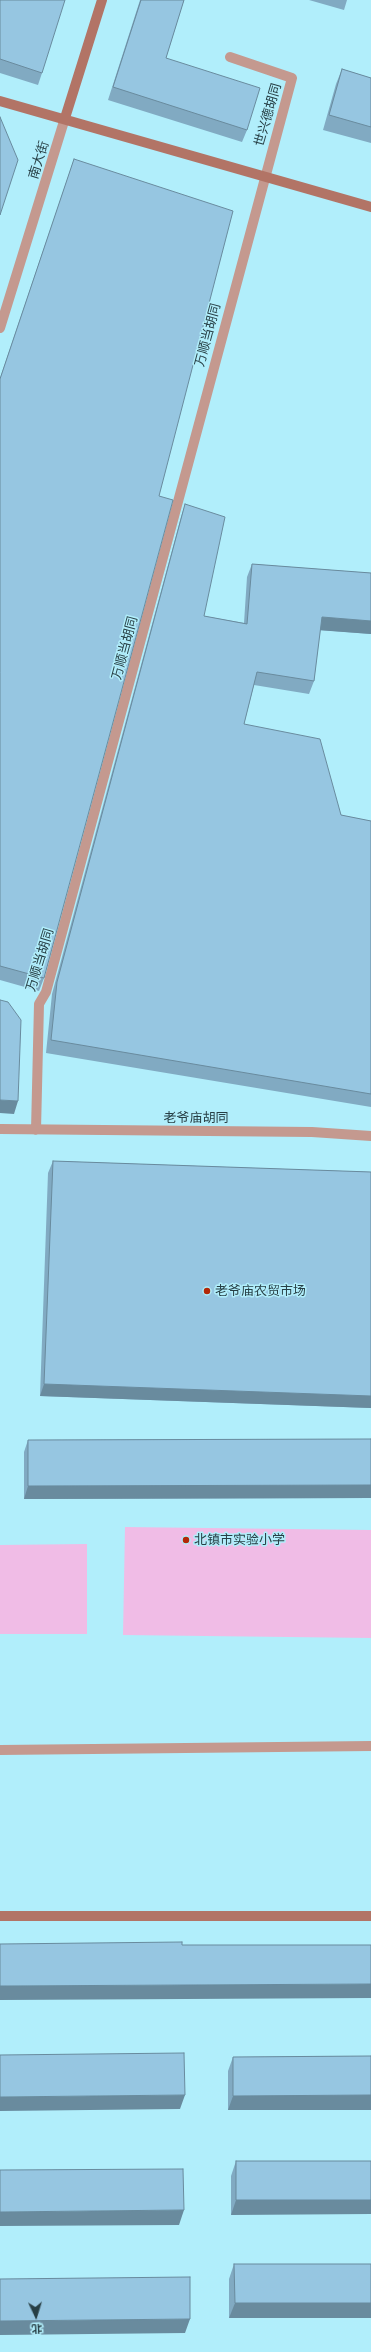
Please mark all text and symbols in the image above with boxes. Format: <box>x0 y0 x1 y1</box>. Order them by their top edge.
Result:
street label: 世兴德胡同 <box>252 82 284 148</box>
street label: 南大街 <box>26 139 52 181</box>
street label: 万顺当胡同 <box>192 302 224 368</box>
street label: 万顺当胡同 <box>109 615 141 681</box>
street label: 万顺当胡同 <box>23 927 57 993</box>
street label: 老爷庙胡同 <box>164 1110 228 1126</box>
place label: 老爷庙农贸市场 <box>215 1283 306 1299</box>
marker: 老爷庙农贸市场 <box>202 1286 212 1296</box>
place label: 北镇市实验小学 <box>194 1532 285 1548</box>
marker: 北镇市实验小学 <box>181 1535 191 1545</box>
north arrow <box>16 2296 56 2336</box>
text: 北 <box>31 2322 43 2335</box>

